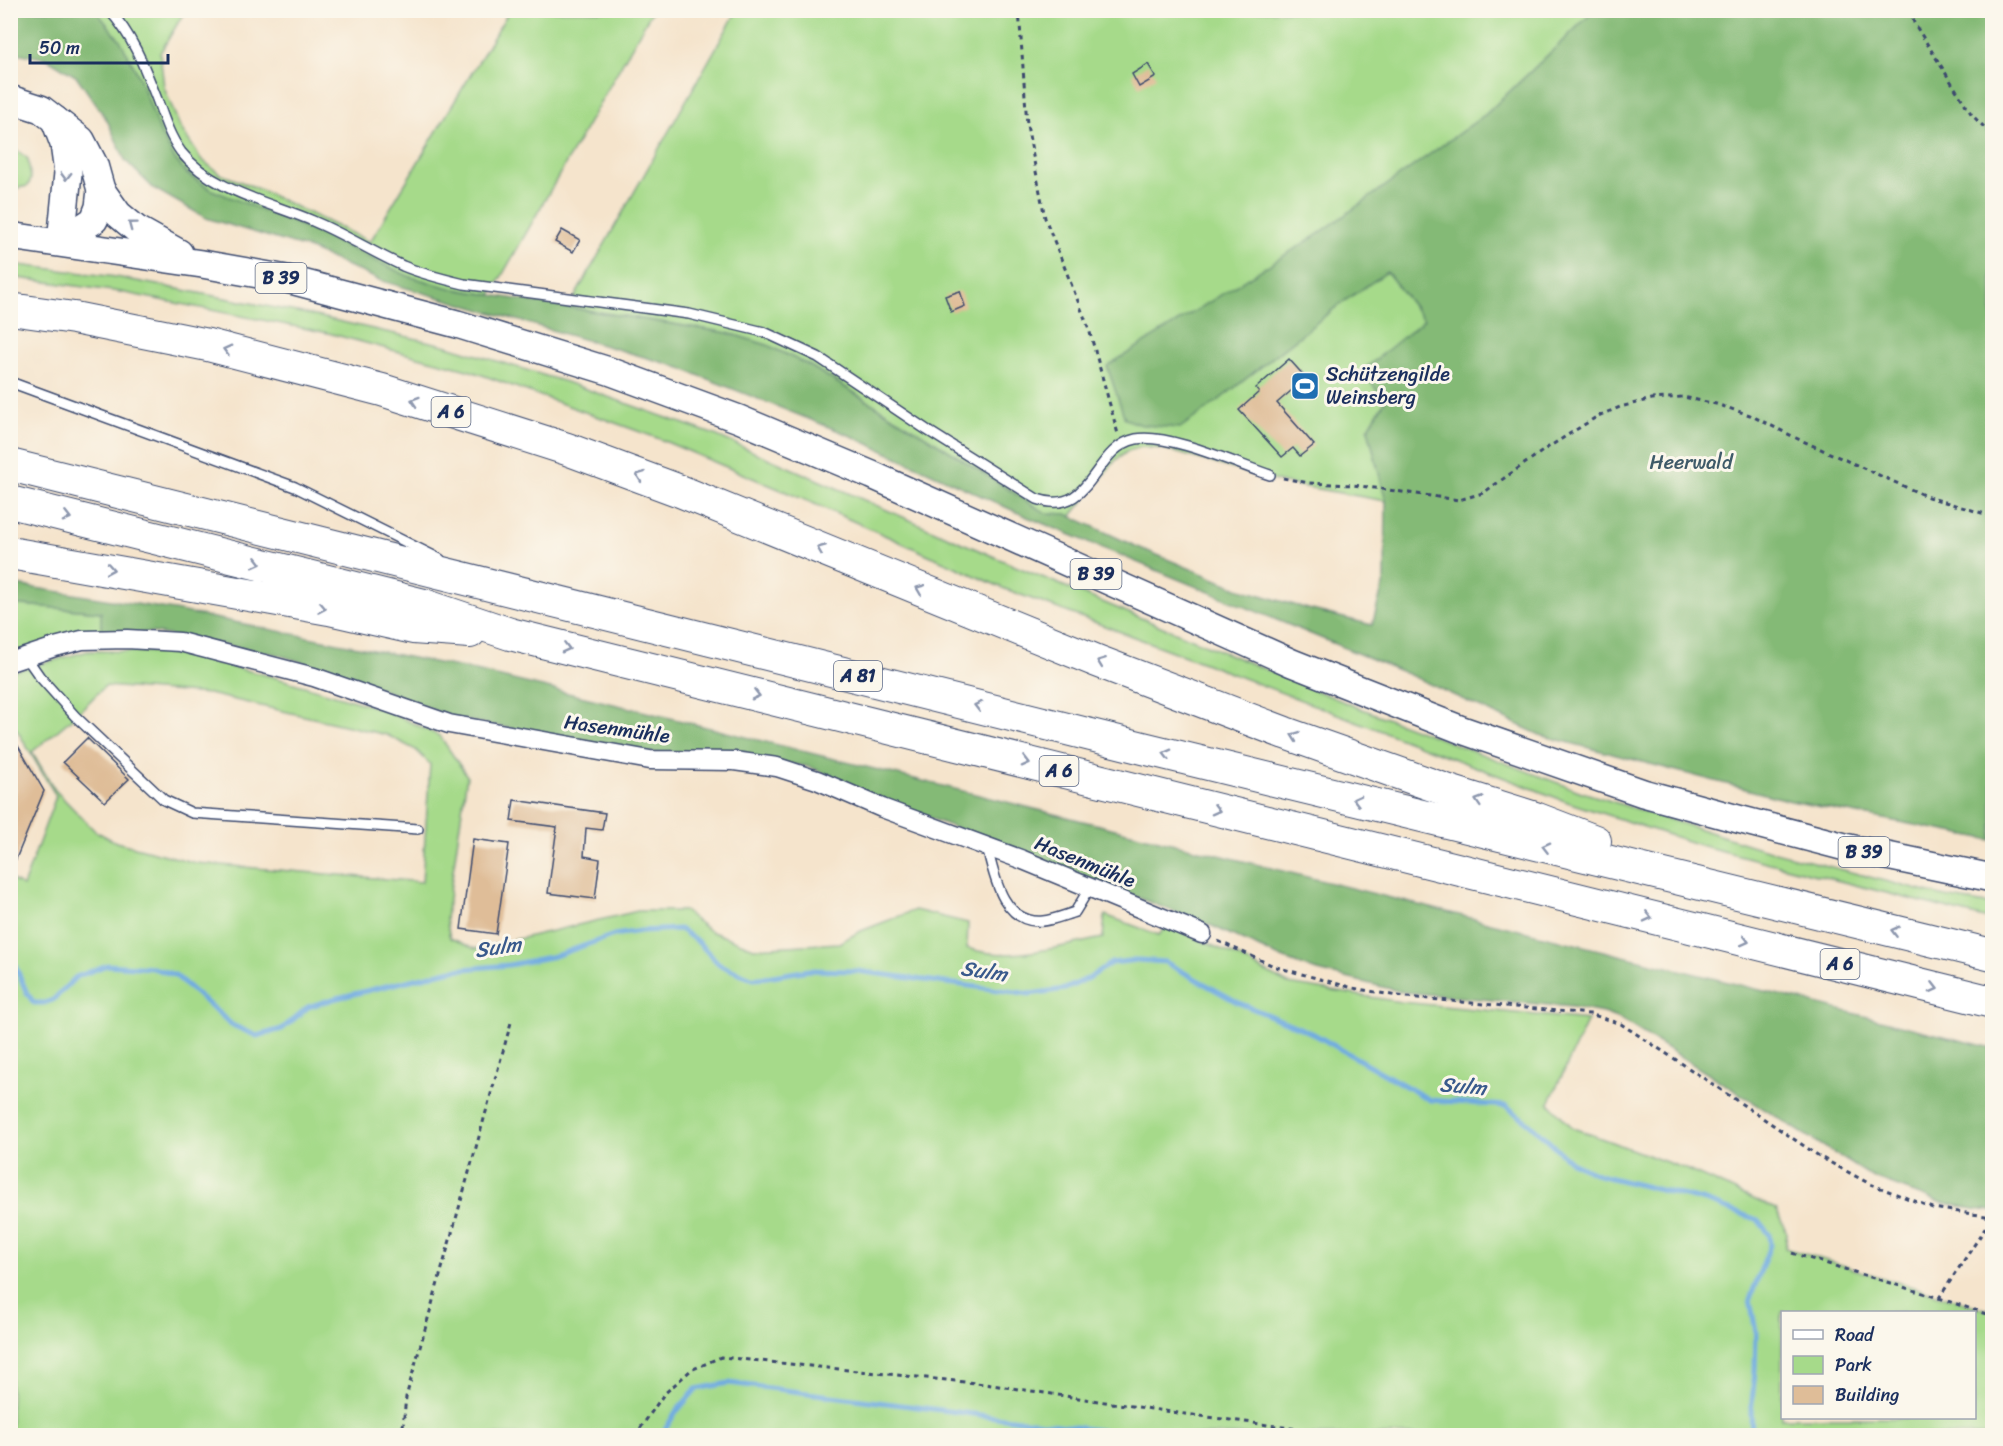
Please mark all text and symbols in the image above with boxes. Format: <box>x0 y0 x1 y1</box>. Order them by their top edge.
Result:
scale bar <box>30 27 168 65</box>
text: 50 m <box>39 32 80 64</box>
one-way arrow <box>60 172 73 181</box>
one-way arrow <box>128 222 139 233</box>
road number: B 39 <box>256 263 306 293</box>
one-way arrow <box>222 345 233 357</box>
place label: Schützengilde Weinsberg <box>1326 357 1450 415</box>
sports icon: Schützengilde Weinsberg <box>1289 370 1321 402</box>
one-way arrow <box>410 396 421 408</box>
road number: A 6 <box>432 397 470 427</box>
park label: Heerwald <box>1649 445 1734 480</box>
one-way arrow <box>635 471 646 484</box>
one-way arrow <box>62 509 72 522</box>
one-way arrow <box>816 544 827 556</box>
one-way arrow <box>251 556 261 569</box>
road number: B 39 <box>1070 559 1122 589</box>
one-way arrow <box>105 563 114 575</box>
one-way arrow <box>915 584 926 596</box>
one-way arrow <box>317 601 327 614</box>
one-way arrow <box>561 641 571 654</box>
one-way arrow <box>1096 657 1107 669</box>
road number: A 81 <box>834 661 882 691</box>
one-way arrow <box>750 688 760 701</box>
one-way arrow <box>973 701 983 714</box>
street label: Hasenmühle <box>562 704 672 754</box>
one-way arrow <box>1290 731 1301 744</box>
one-way arrow <box>1162 748 1172 761</box>
one-way arrow <box>1021 755 1031 768</box>
road number: A 6 <box>1040 756 1078 786</box>
one-way arrow <box>1352 795 1362 808</box>
one-way arrow <box>1474 796 1485 808</box>
one-way arrow <box>1210 802 1220 815</box>
street label: Hasenmühle <box>1029 826 1141 898</box>
road number: B 39 <box>1838 837 1890 867</box>
one-way arrow <box>1541 841 1551 854</box>
one-way arrow <box>1643 910 1653 923</box>
water label: Sulm <box>472 925 526 969</box>
one-way arrow <box>1890 925 1900 938</box>
one-way arrow <box>1740 933 1750 946</box>
water label: Sulm <box>958 949 1012 993</box>
road number: A 6 <box>1820 949 1860 979</box>
one-way arrow <box>1929 980 1939 993</box>
water label: Sulm <box>1438 1065 1490 1107</box>
legend <box>1781 1311 1976 1419</box>
text: Road <box>1835 1319 1875 1351</box>
text: Park <box>1835 1349 1872 1381</box>
text: Building <box>1835 1379 1899 1411</box>

